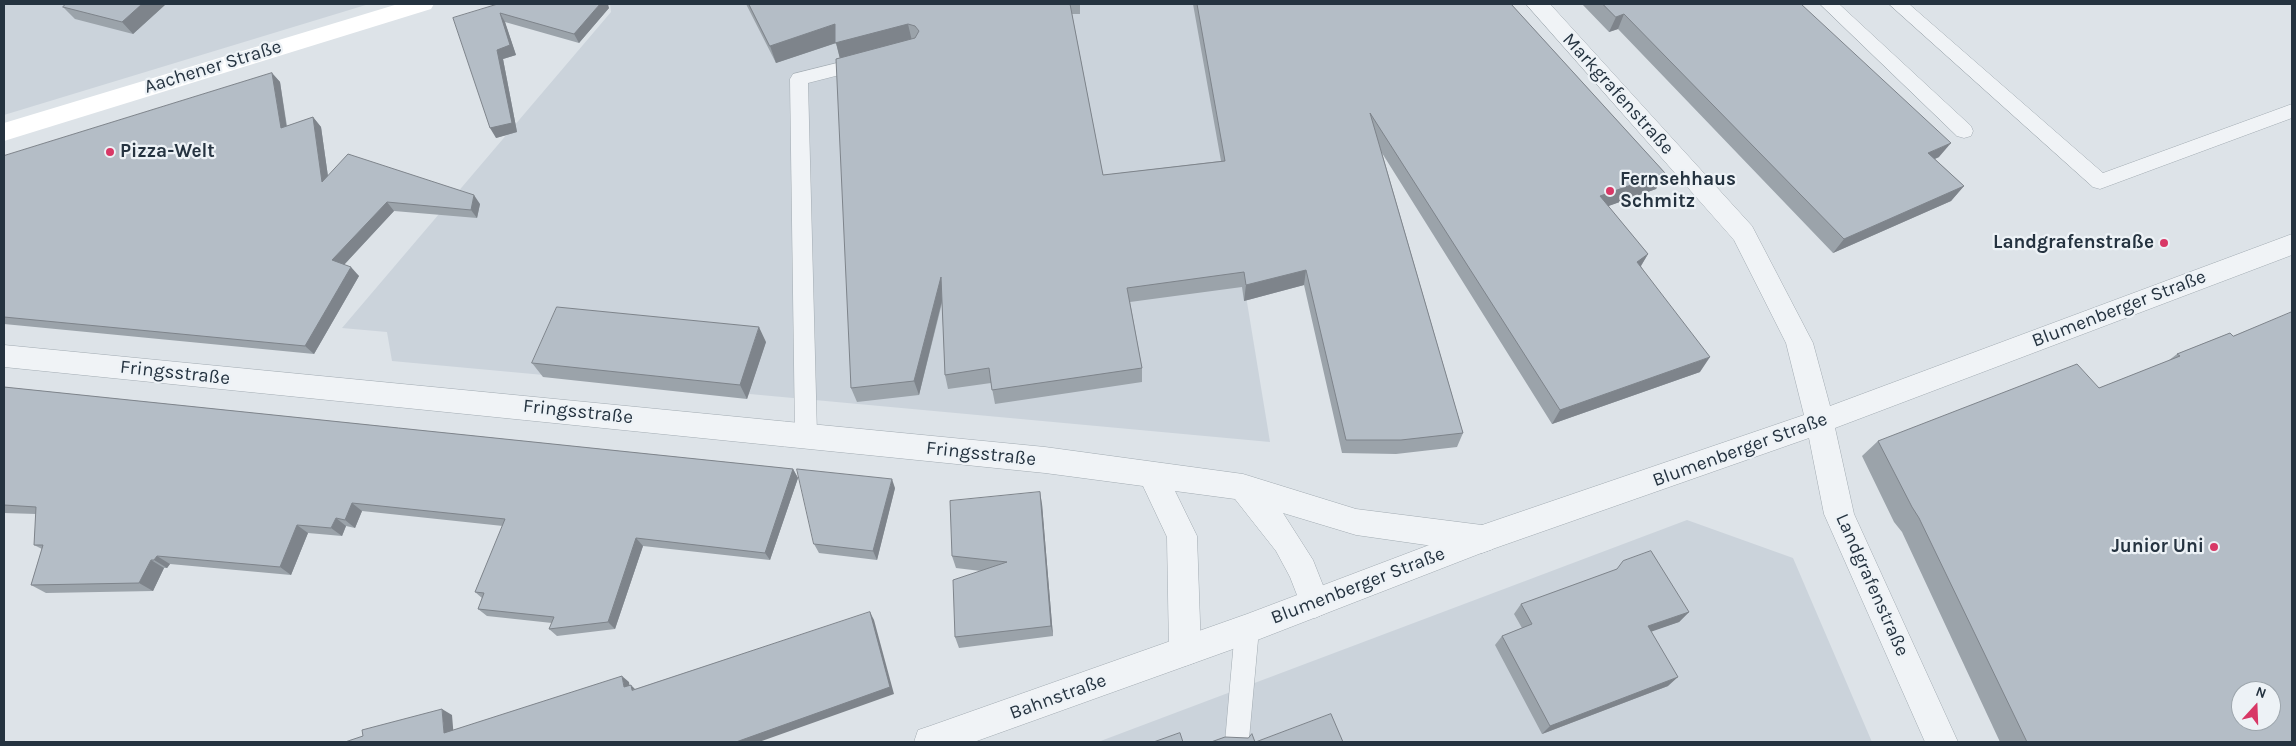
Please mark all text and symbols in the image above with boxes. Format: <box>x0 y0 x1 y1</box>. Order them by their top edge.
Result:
street label: Markgrafenstraße <box>1557 28 1679 160</box>
street label: Aachener Straße <box>142 35 284 99</box>
place label: Pizza-Welt <box>120 141 215 163</box>
marker: Pizza-Welt <box>104 146 116 158</box>
place label: Fernsehhaus Schmitz <box>1620 169 1736 213</box>
marker: Fernsehhaus Schmitz <box>1604 185 1616 197</box>
place label: Landgrafenstraße <box>1993 232 2154 254</box>
marker: Landgrafenstraße <box>2158 237 2170 249</box>
street label: Blumenberger Straße <box>2029 265 2209 353</box>
street label: Fringsstraße <box>119 356 231 390</box>
street label: Fringsstraße <box>522 395 634 429</box>
street label: Blumenberger Straße <box>1649 408 1831 492</box>
street label: Fringsstraße <box>925 437 1037 471</box>
street label: Landgrafenstraße <box>1830 510 1914 660</box>
place label: Junior Uni <box>2111 536 2204 558</box>
marker: Junior Uni <box>2208 541 2220 553</box>
street label: Blumenberger Straße <box>1268 542 1448 630</box>
street label: Bahnstraße <box>1007 669 1109 725</box>
north arrow <box>2231 681 2281 731</box>
text: N <box>2253 683 2269 702</box>

